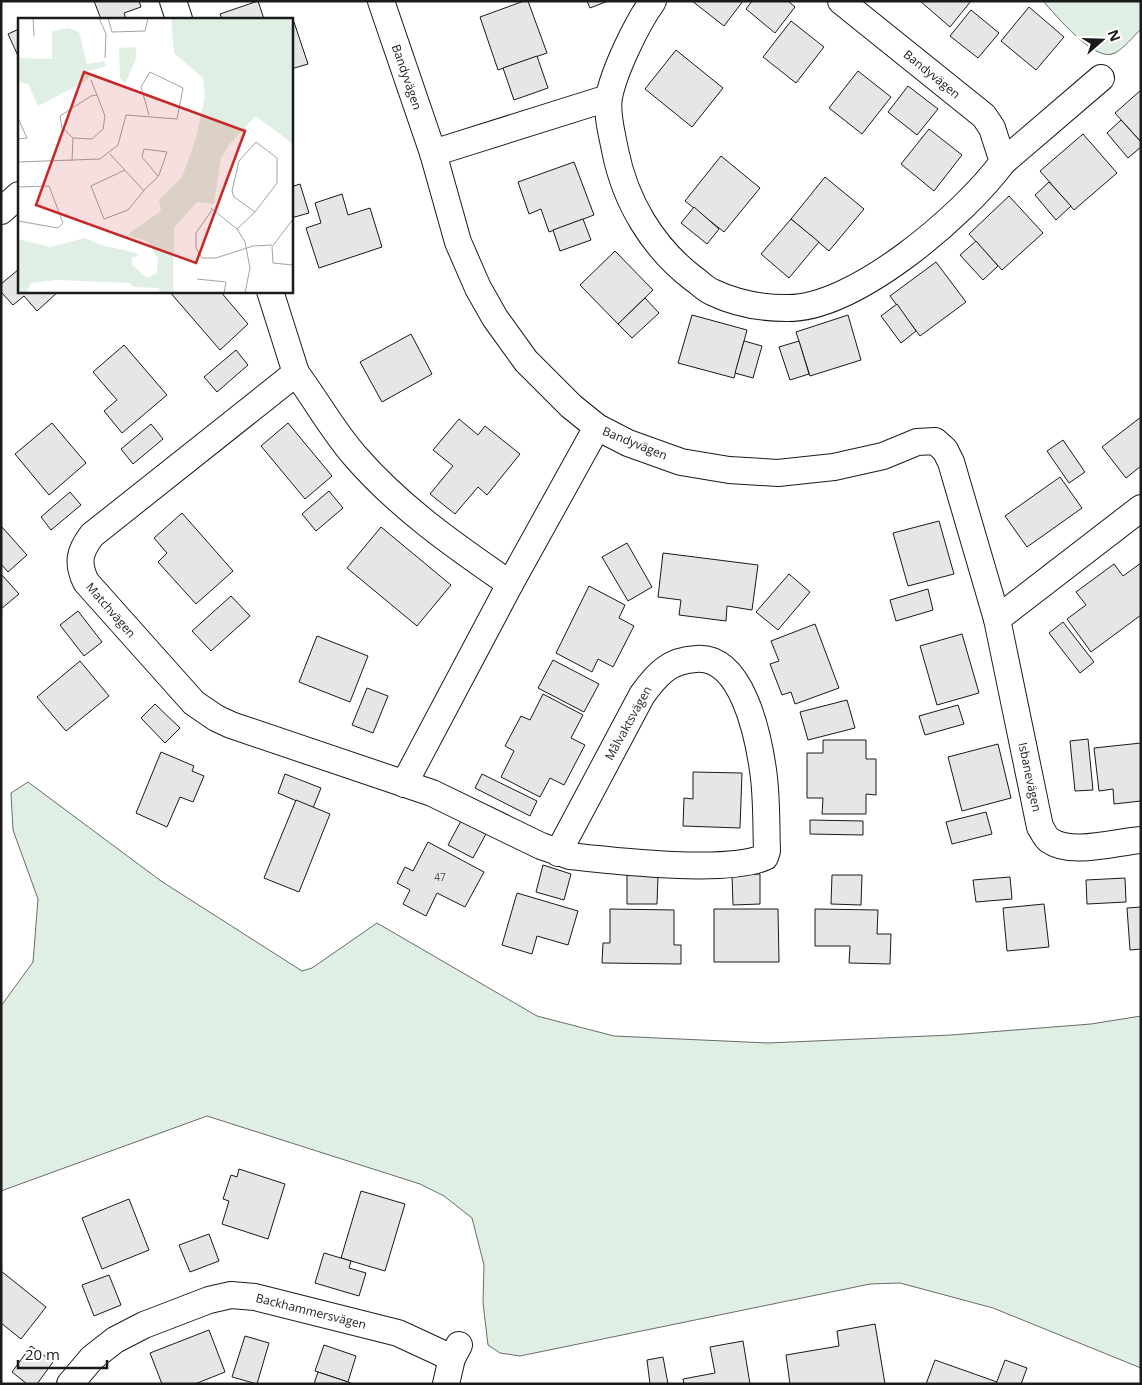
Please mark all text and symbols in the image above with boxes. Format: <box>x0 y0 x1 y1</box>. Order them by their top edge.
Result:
north arrow <box>1077 15 1127 65</box>
inset map <box>18 18 292 292</box>
text: N <box>1104 27 1126 44</box>
street label: Bandyvägen <box>388 42 426 112</box>
street label: Bandyvägen <box>900 46 964 102</box>
street label: Bandyvägen <box>600 422 670 464</box>
street label: Matchvägen <box>82 579 140 641</box>
street label: Målvaktsvägen <box>601 683 655 763</box>
street label: Isbanevägen <box>1014 741 1046 813</box>
house number: 47 <box>434 870 446 884</box>
street label: Backhammersvägen <box>254 1289 368 1333</box>
scale bar <box>18 1338 106 1370</box>
text: 20 m <box>25 1344 60 1364</box>

